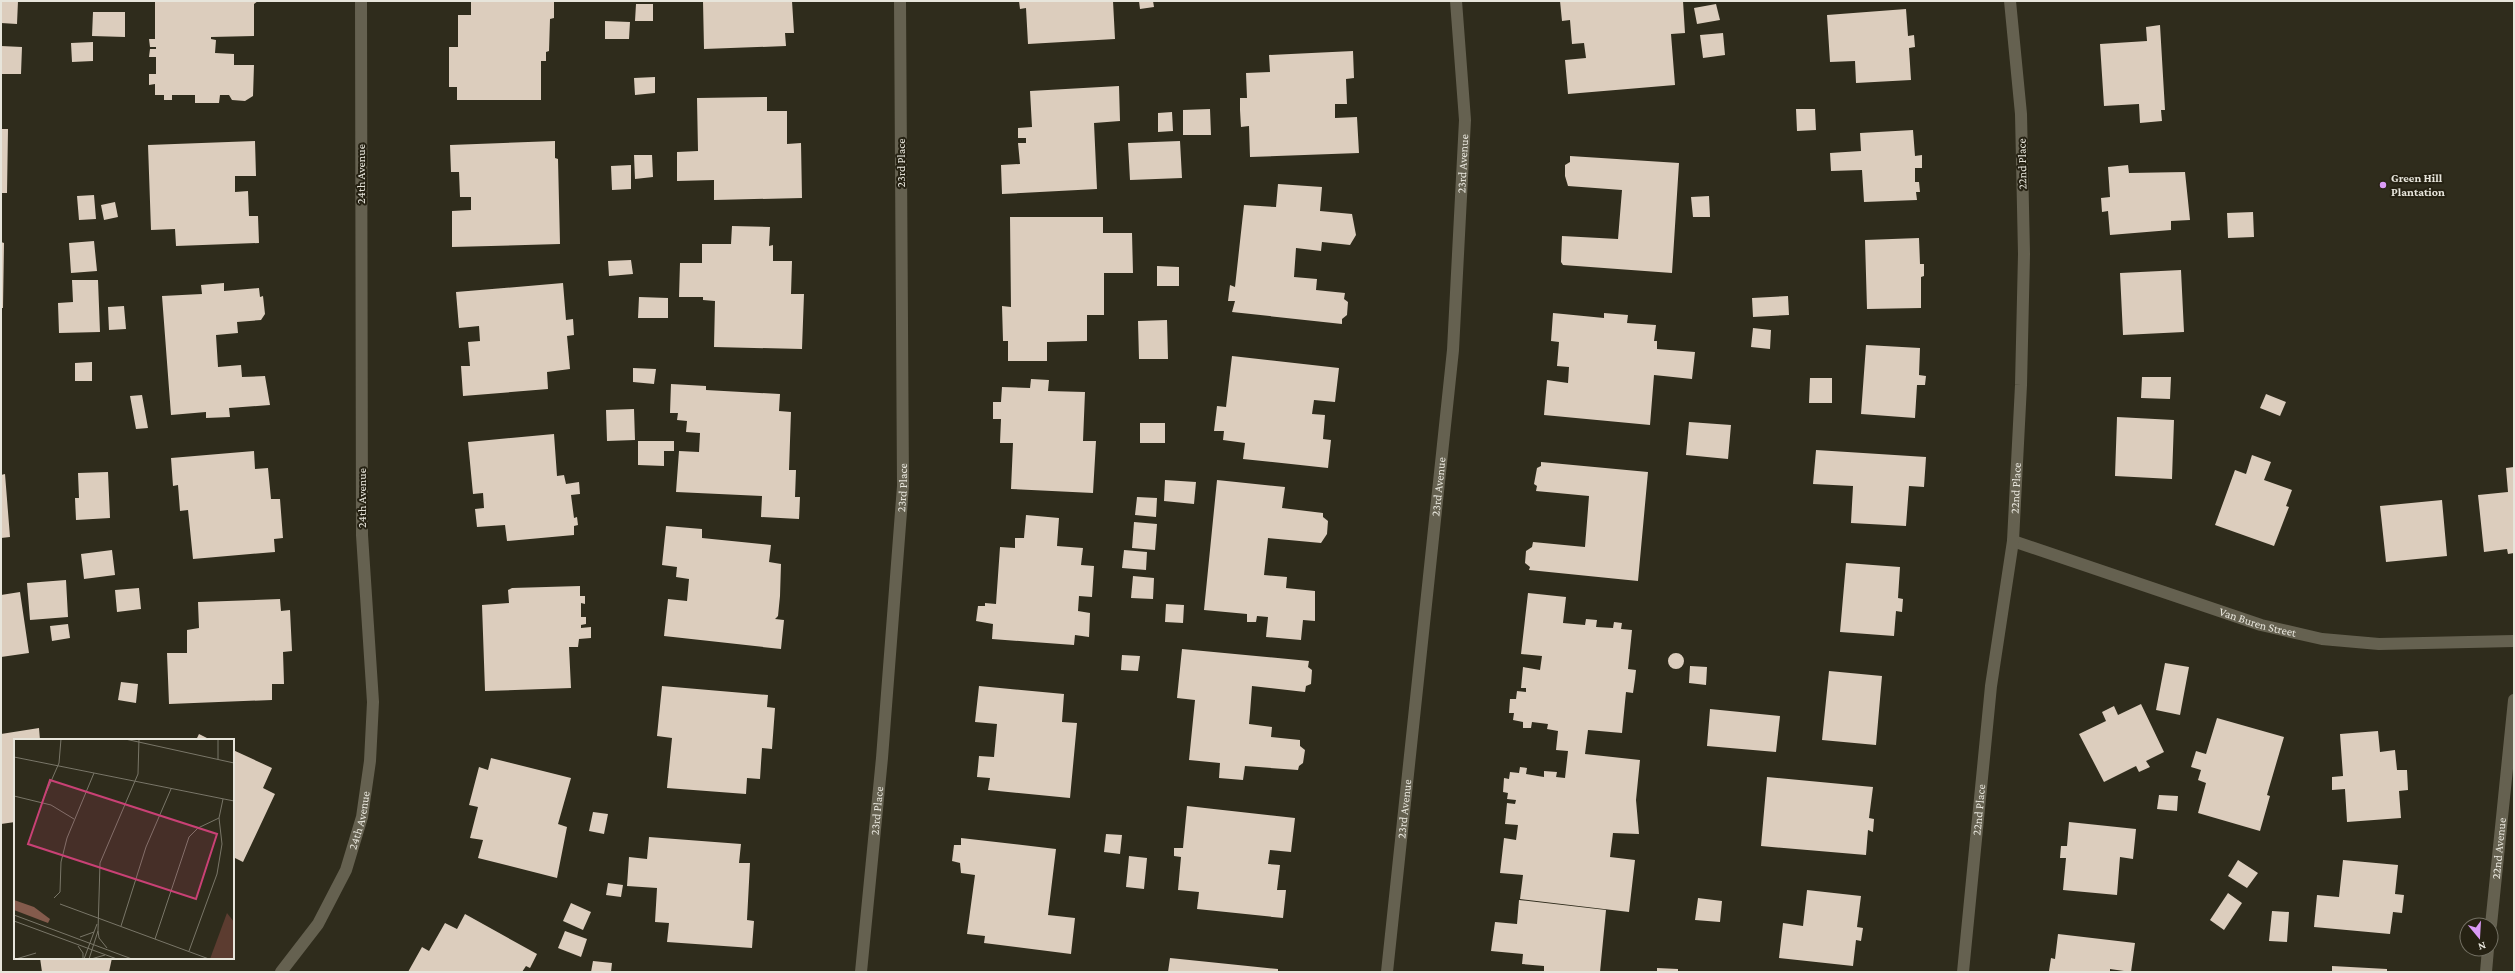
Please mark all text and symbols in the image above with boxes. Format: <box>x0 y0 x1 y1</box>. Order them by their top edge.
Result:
street label: 23rd Avenue <box>1454 134 1471 194</box>
street label: 22nd Place <box>2015 138 2029 190</box>
street label: 23rd Place <box>894 139 908 187</box>
street label: 24th Avenue <box>354 144 368 204</box>
place label: Green Hill Plantation <box>2391 171 2445 199</box>
marker: Green Hill Plantation <box>2378 180 2388 190</box>
street label: 23rd Avenue <box>1428 456 1449 517</box>
street label: 22nd Place <box>2007 462 2024 514</box>
street label: 23rd Place <box>894 463 910 513</box>
street label: 24th Avenue <box>355 468 369 528</box>
street label: Van Buren Street <box>2217 604 2299 640</box>
inset map <box>14 739 234 959</box>
street label: 23rd Avenue <box>1394 779 1414 839</box>
street label: 22nd Place <box>1969 784 1988 836</box>
street label: 23rd Place <box>867 786 886 836</box>
street label: 24th Avenue <box>346 790 373 851</box>
street label: 22nd Avenue <box>2489 817 2509 880</box>
north arrow <box>2459 917 2499 957</box>
text: N <box>2476 940 2488 954</box>

